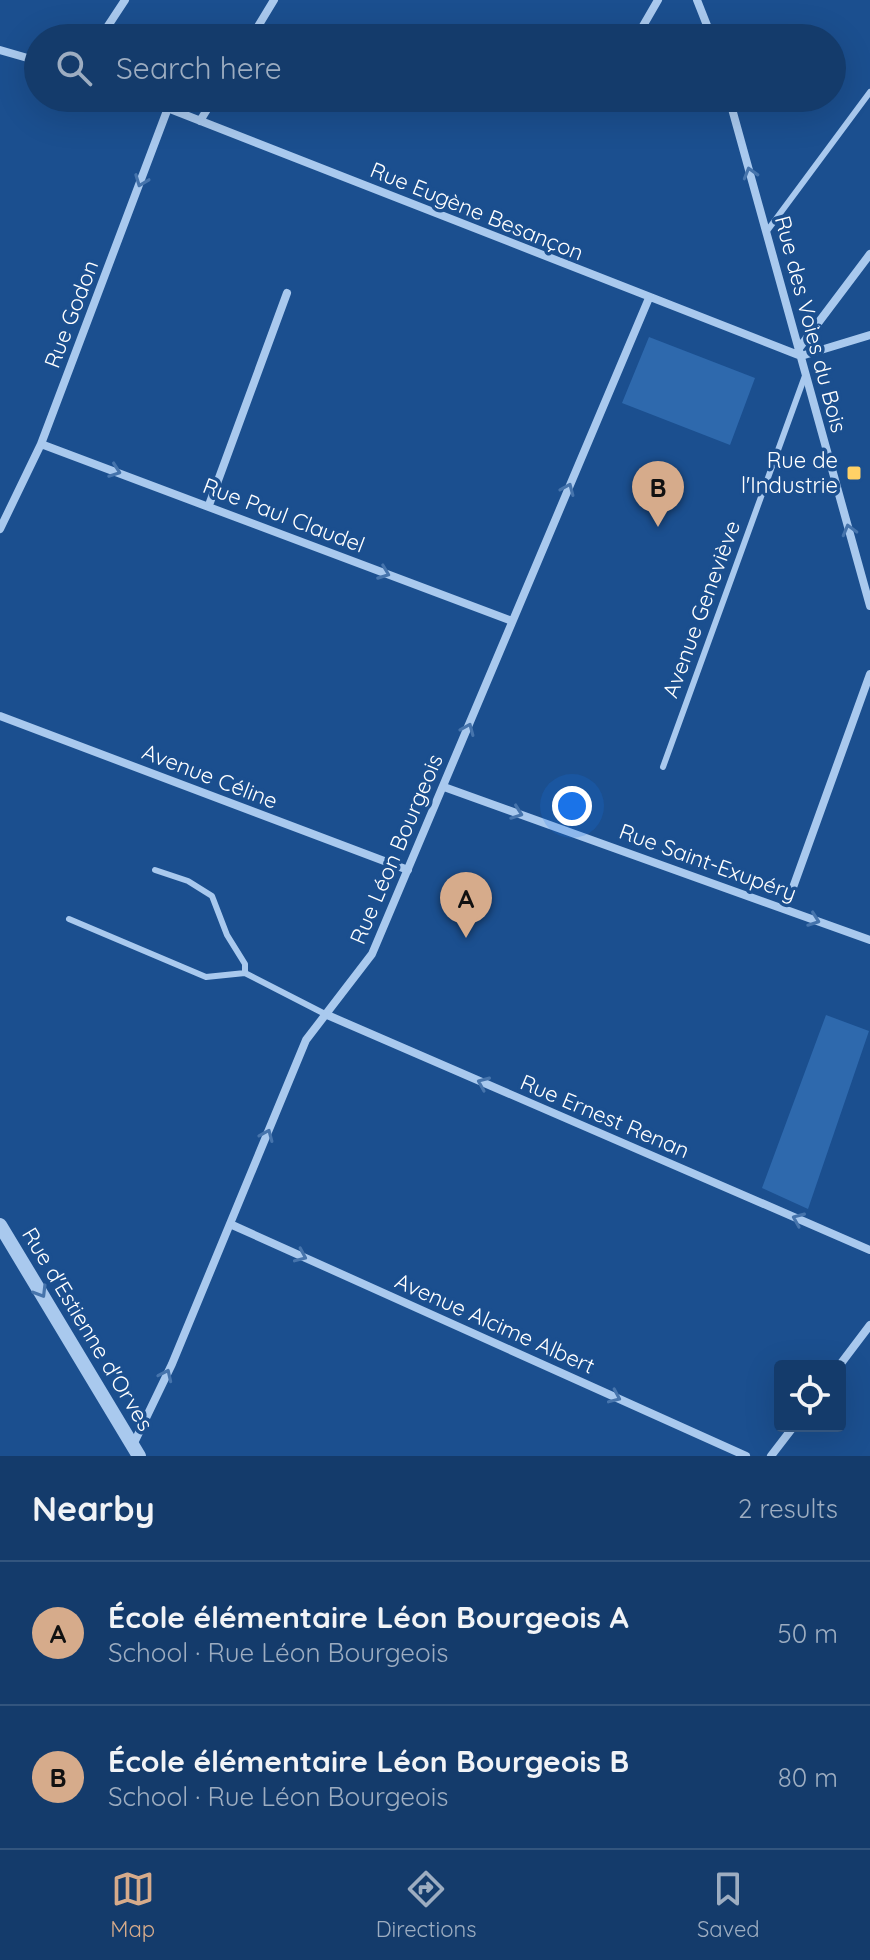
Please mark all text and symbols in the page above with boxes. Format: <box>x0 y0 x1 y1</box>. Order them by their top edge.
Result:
search box <box>24 24 846 112</box>
icon: search <box>52 46 96 90</box>
text: Search here <box>116 49 282 87</box>
street label: Rue Eugène Besançon <box>366 155 588 267</box>
one-way arrow <box>743 166 759 180</box>
one-way arrow <box>134 173 151 187</box>
street label: Rue des Voies du Bois <box>769 213 853 435</box>
street label: Rue Godon <box>38 256 104 372</box>
place label: Rue de l'Industrie <box>741 446 838 499</box>
one-way arrow <box>107 461 121 478</box>
pin: B <box>632 461 684 527</box>
marker: Rue de l'Industrie <box>845 464 863 482</box>
street label: Rue Paul Claudel <box>199 471 369 559</box>
one-way arrow <box>559 483 575 497</box>
street label: Avenue Geneviève <box>656 517 746 701</box>
one-way arrow <box>842 524 858 538</box>
one-way arrow <box>376 563 390 580</box>
one-way arrow <box>458 723 474 737</box>
street label: Avenue Céline <box>138 737 282 815</box>
street label: Rue Léon Bourgeois <box>343 750 449 948</box>
your location <box>552 786 592 826</box>
one-way arrow <box>509 803 523 820</box>
street label: Rue Saint-Exupéry <box>615 817 801 907</box>
pin: A <box>440 872 492 938</box>
one-way arrow <box>807 910 821 926</box>
street label: Rue Ernest Renan <box>516 1068 694 1164</box>
one-way arrow <box>477 1076 491 1092</box>
one-way arrow <box>257 1129 274 1143</box>
one-way arrow <box>792 1213 807 1229</box>
street label: Rue d'Estienne d'Orves <box>16 1222 160 1436</box>
one-way arrow <box>293 1246 308 1262</box>
street label: Avenue Alcime Albert <box>391 1266 599 1380</box>
one-way arrow <box>31 1283 46 1298</box>
map controls <box>774 1360 846 1432</box>
button: locate <box>774 1360 846 1432</box>
one-way arrow <box>156 1368 172 1383</box>
one-way arrow <box>607 1387 621 1403</box>
text: Nearby <box>32 1487 155 1530</box>
text: 2 results <box>738 1492 838 1525</box>
text: École élémentaire Léon Bourgeois A <box>108 1598 629 1636</box>
text: A <box>50 1617 66 1650</box>
text: 50 m <box>778 1617 838 1650</box>
text: School · Rue Léon Bourgeois <box>108 1636 448 1669</box>
text: École élémentaire Léon Bourgeois B <box>108 1742 629 1780</box>
text: B <box>49 1761 67 1794</box>
text: 80 m <box>778 1761 838 1794</box>
text: School · Rue Léon Bourgeois <box>108 1780 448 1813</box>
tab: Map <box>110 1867 155 1943</box>
tab: Directions <box>376 1867 476 1943</box>
tab: Saved <box>697 1867 760 1943</box>

